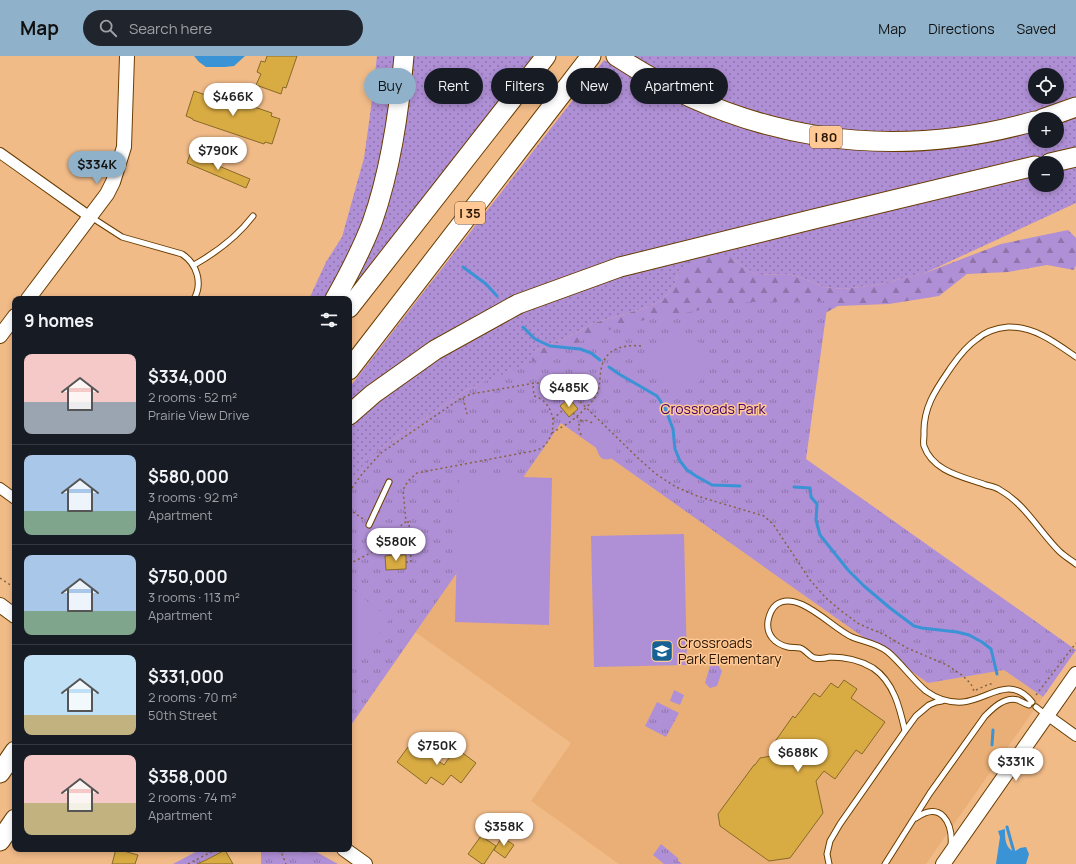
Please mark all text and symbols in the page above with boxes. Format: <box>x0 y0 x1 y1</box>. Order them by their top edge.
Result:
search box <box>83 10 363 46</box>
text: Map <box>20 15 59 41</box>
icon: search <box>97 17 119 39</box>
text: Search here <box>129 18 212 39</box>
text: Map <box>878 19 906 38</box>
text: Directions <box>928 19 995 38</box>
text: Saved <box>1017 19 1056 38</box>
chip: Buy <box>364 68 416 104</box>
chip: Rent <box>424 68 483 104</box>
chip: Filters <box>491 68 558 104</box>
chip: New <box>566 68 622 104</box>
chip: Apartment <box>630 68 728 104</box>
map controls <box>1028 68 1064 192</box>
button: locate <box>1028 68 1064 104</box>
pin: $466K <box>205 83 261 117</box>
text: $466K <box>213 87 253 105</box>
button: + <box>1028 112 1064 148</box>
road number: I 80 <box>810 126 842 148</box>
pin: $790K <box>190 137 246 171</box>
text: $790K <box>198 141 238 159</box>
pin: $334K <box>69 151 125 185</box>
text: $334K <box>77 155 117 173</box>
button: − <box>1028 156 1064 192</box>
road number: I 35 <box>455 202 485 224</box>
text: 9 homes <box>24 309 94 332</box>
icon: filters <box>318 309 340 331</box>
text: $334,000 <box>148 365 227 388</box>
icon: home <box>56 370 104 418</box>
pin: $485K <box>541 374 597 408</box>
text: $485K <box>549 378 589 396</box>
text: 2 rooms · 52 m² <box>148 388 237 406</box>
park label: Crossroads Park <box>660 399 767 418</box>
text: Prairie View Drive <box>148 406 249 424</box>
text: $580,000 <box>148 465 229 488</box>
icon: home <box>56 471 104 519</box>
text: 3 rooms · 92 m² <box>148 488 238 506</box>
text: Apartment <box>148 506 212 524</box>
pin: $580K <box>368 528 424 562</box>
text: $580K <box>376 532 416 550</box>
text: $750,000 <box>148 565 228 588</box>
icon: home <box>56 571 104 619</box>
text: 3 rooms · 113 m² <box>148 588 240 606</box>
text: Apartment <box>148 606 212 624</box>
place label: Crossroads Park Elementary <box>678 633 782 668</box>
school or university icon: Crossroads Park Elementary <box>649 638 675 664</box>
text: $331,000 <box>148 665 224 688</box>
icon: home <box>56 671 104 719</box>
text: 2 rooms · 70 m² <box>148 688 237 706</box>
text: 50th Street <box>148 706 217 724</box>
pin: $750K <box>409 732 465 766</box>
text: $750K <box>417 736 457 754</box>
pin: $688K <box>770 739 826 773</box>
text: $688K <box>778 743 818 761</box>
pin: $331K <box>988 748 1044 782</box>
text: $331K <box>997 752 1035 770</box>
text: $358,000 <box>148 765 228 788</box>
icon: home <box>56 771 104 819</box>
text: 2 rooms · 74 m² <box>148 788 236 806</box>
text: Apartment <box>148 806 212 824</box>
pin: $358K <box>476 813 532 847</box>
text: $358K <box>484 817 524 835</box>

